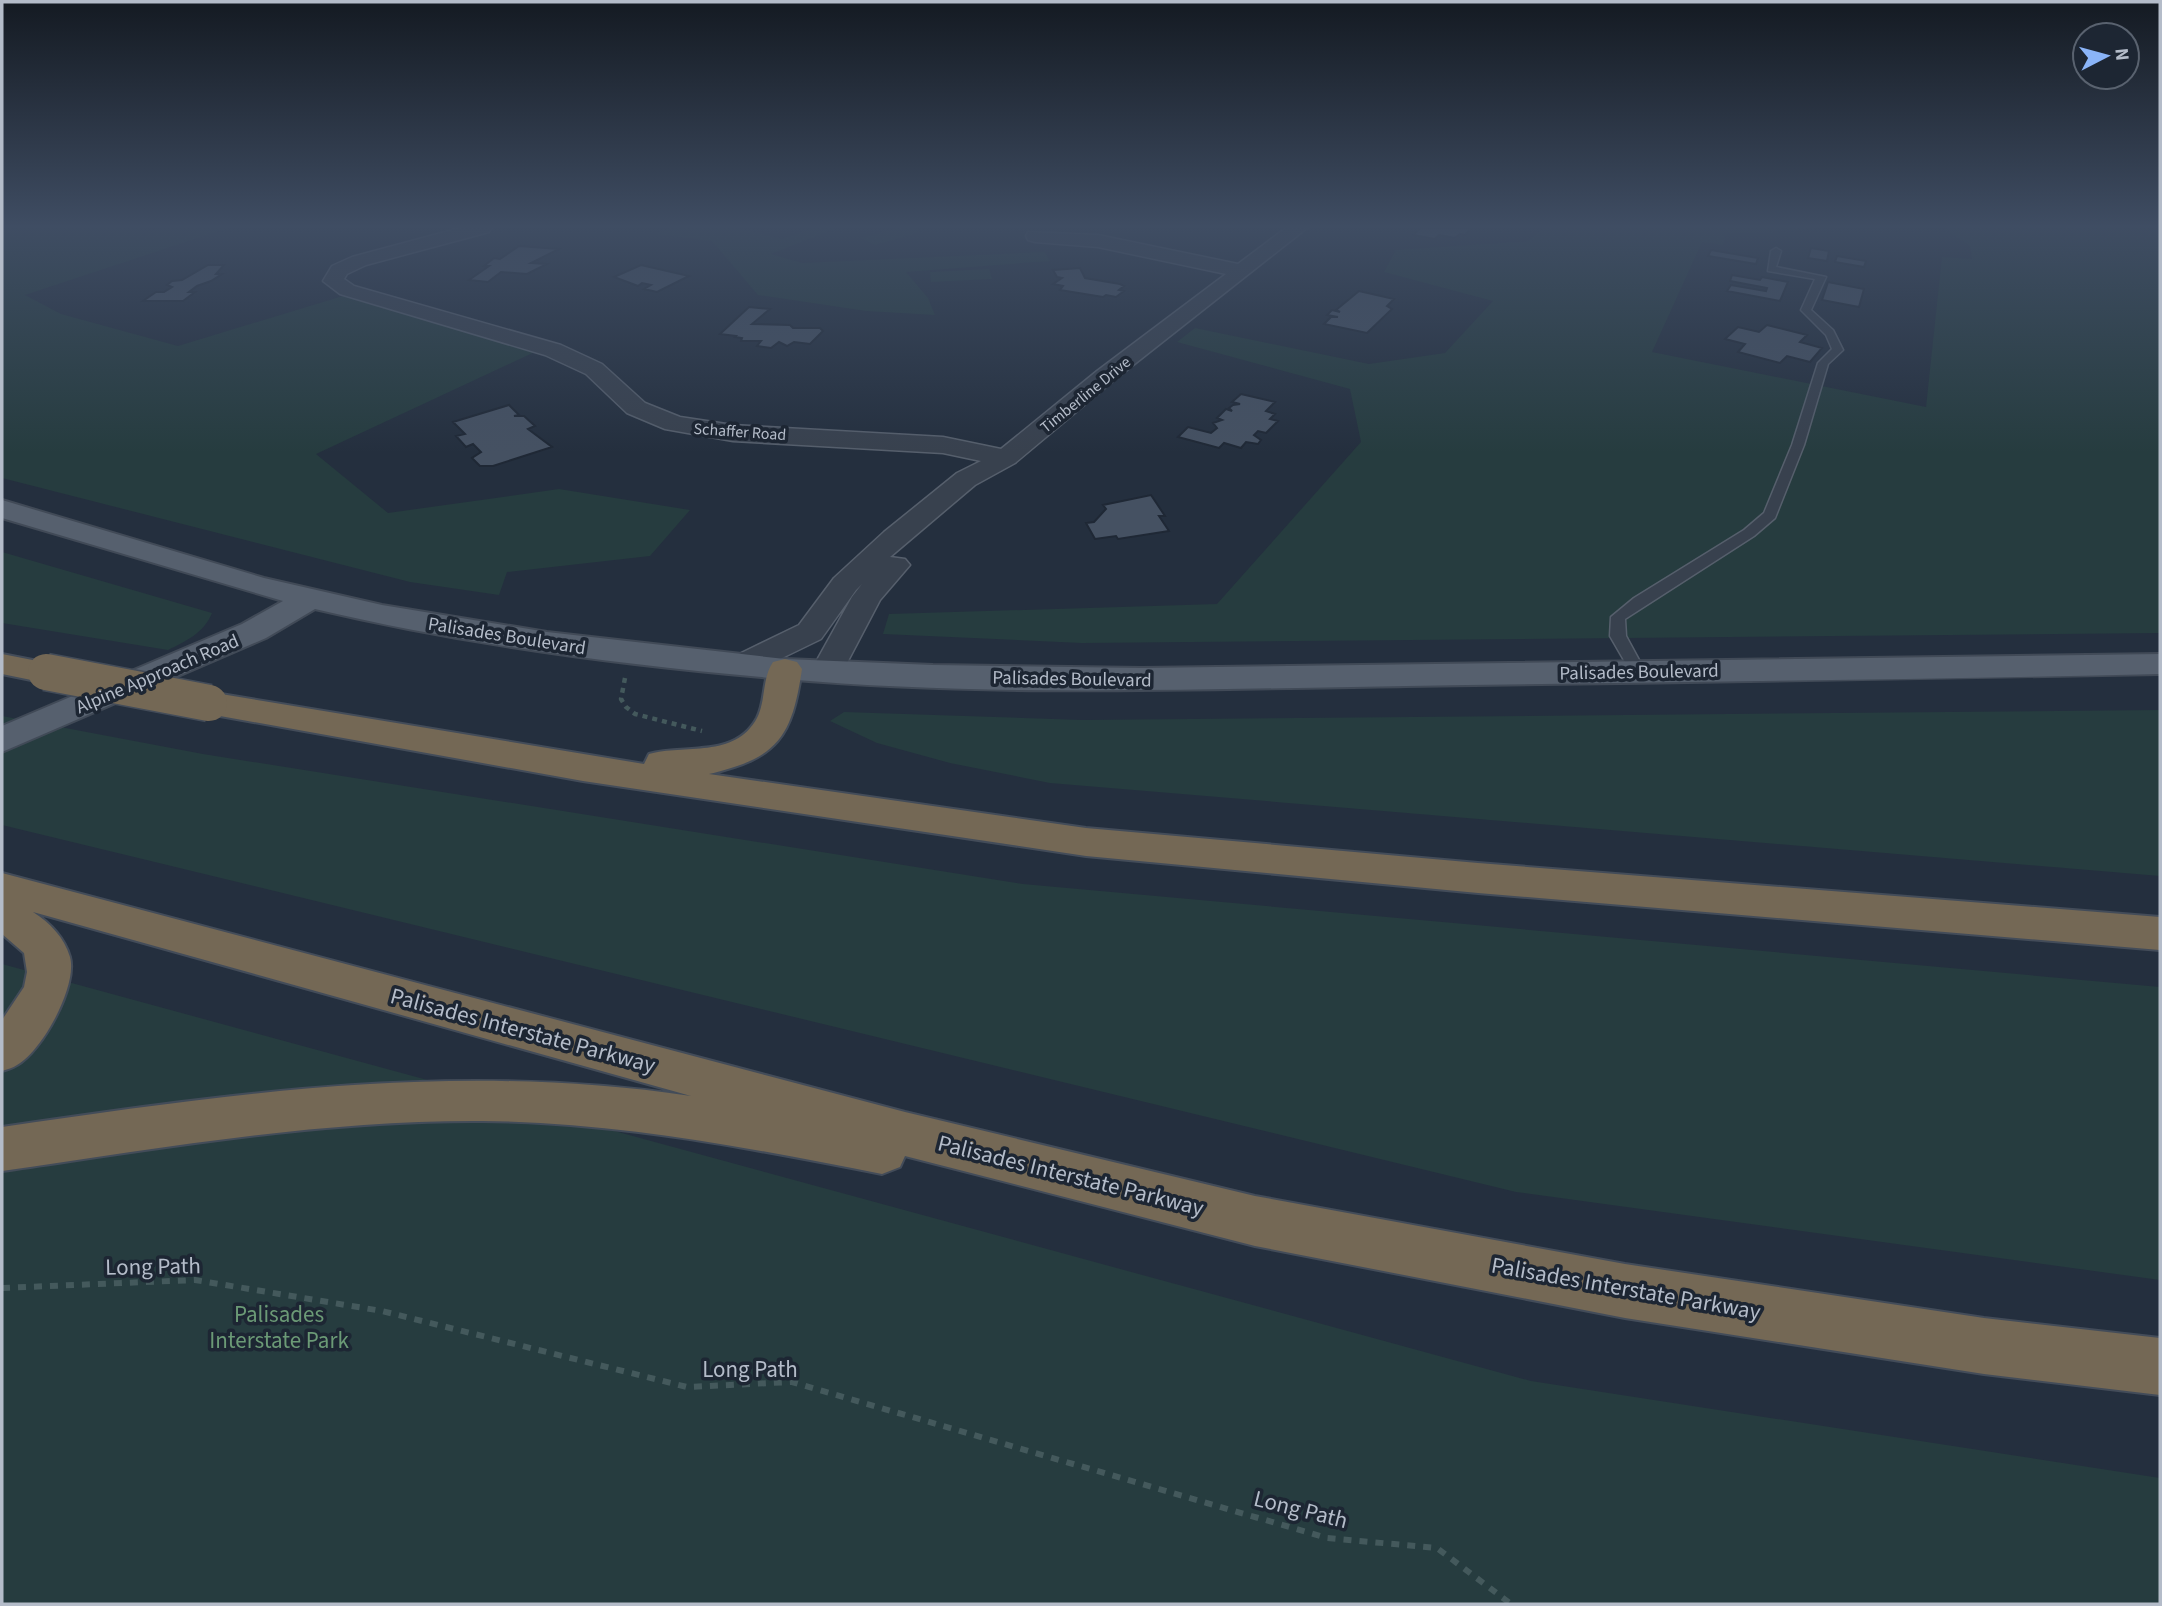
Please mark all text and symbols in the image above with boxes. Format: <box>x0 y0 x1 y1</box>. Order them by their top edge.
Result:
north arrow <box>2071 21 2141 91</box>
text: N <box>2107 47 2136 62</box>
street label: Timberline Drive <box>1036 351 1136 438</box>
street label: Schaffer Road <box>693 418 787 446</box>
street label: Palisades Boulevard <box>426 611 588 662</box>
street label: Alpine Approach Road <box>72 628 243 721</box>
street label: Palisades Boulevard <box>1559 658 1719 687</box>
street label: Palisades Boulevard <box>992 665 1152 694</box>
street label: Palisades Interstate Parkway <box>387 979 659 1082</box>
street label: Palisades Interstate Parkway <box>934 1126 1208 1225</box>
street label: Long Path <box>105 1249 201 1284</box>
street label: Palisades Interstate Parkway <box>1489 1249 1763 1328</box>
park label: Palisades Interstate Park <box>209 1298 349 1357</box>
street label: Long Path <box>702 1353 798 1386</box>
street label: Long Path <box>1250 1482 1351 1537</box>

